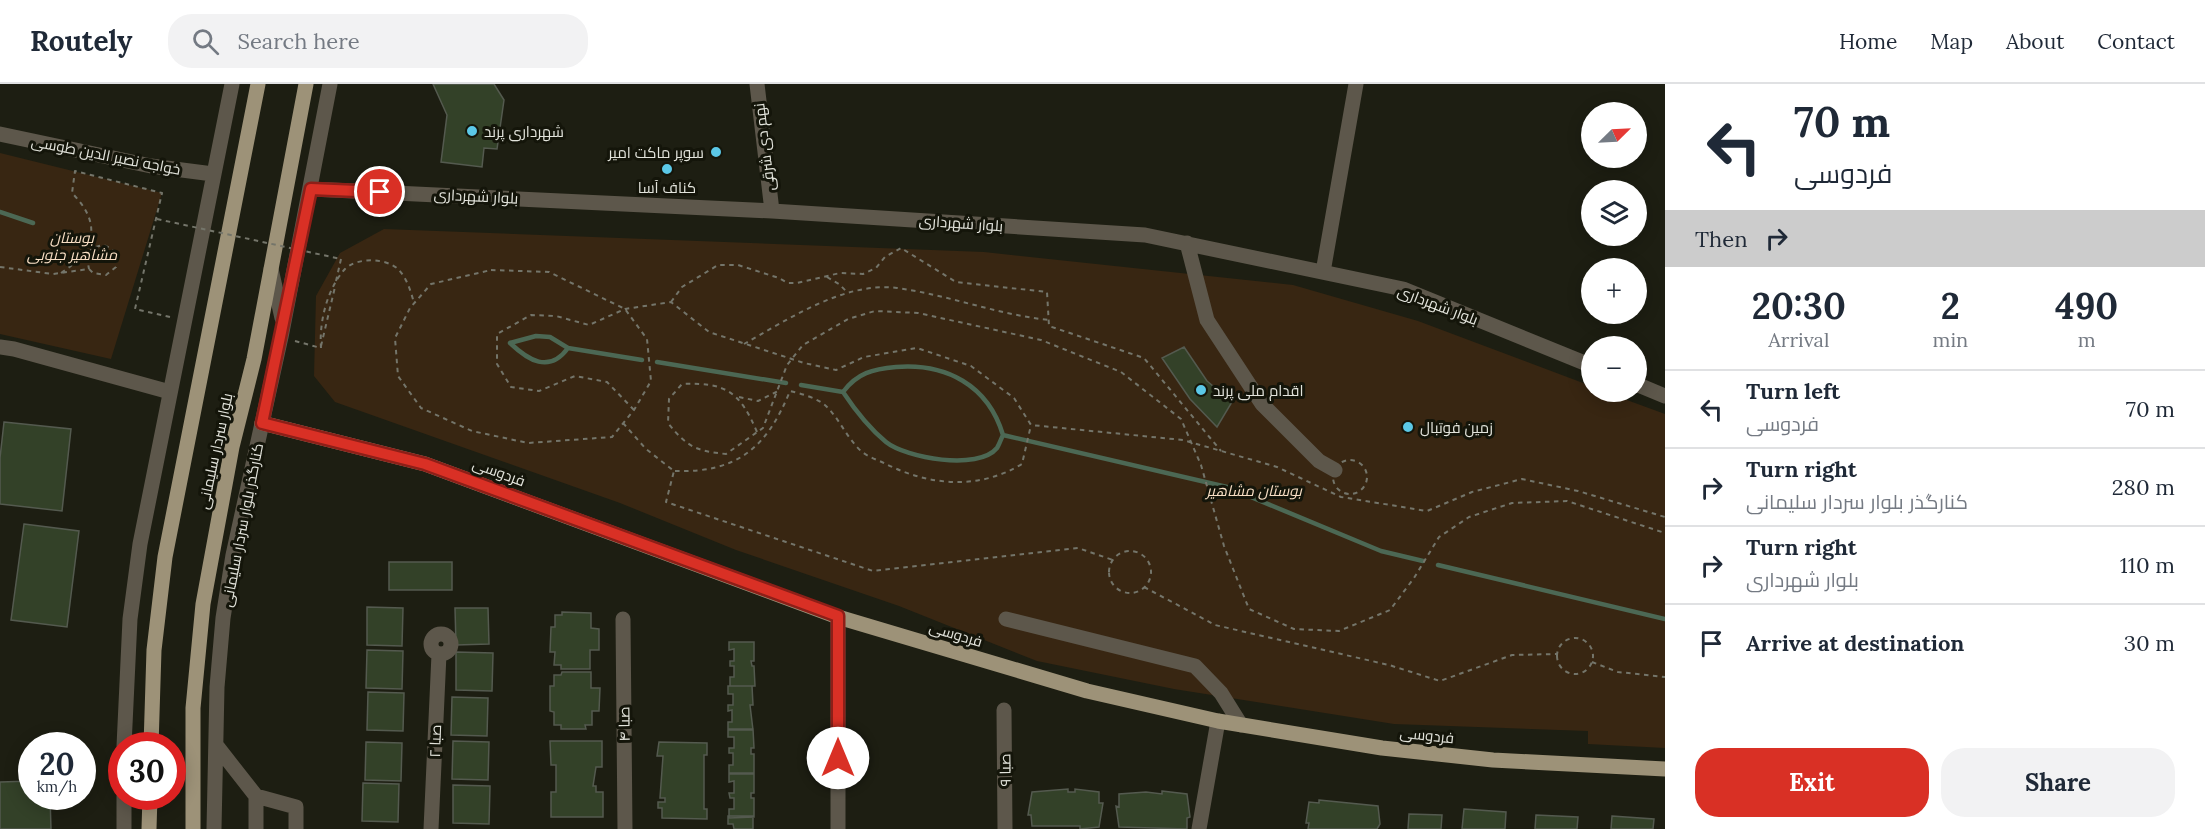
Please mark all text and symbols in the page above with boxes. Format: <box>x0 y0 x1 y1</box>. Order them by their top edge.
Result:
search box <box>168 14 588 68</box>
text: Routely <box>30 23 132 59</box>
icon: search <box>189 25 222 58</box>
text: Search here <box>237 27 360 55</box>
text: Home <box>1839 28 1897 55</box>
text: Map <box>1930 28 1973 55</box>
text: About <box>2006 28 2064 55</box>
text: Contact <box>2097 28 2175 55</box>
text: 70 m <box>1794 95 1890 149</box>
street label: نهم دی شرقی <box>749 102 780 192</box>
north arrow <box>1581 102 1647 168</box>
map controls <box>1581 102 1647 402</box>
icon: left <box>1695 108 1773 186</box>
place label: شهرداری پرند <box>484 122 564 142</box>
marker: شهرداری پرند <box>465 124 479 138</box>
street label: خواجه نصیر الدین طوسی <box>30 131 182 180</box>
place label: سوپر ماکت امیر <box>607 143 704 163</box>
marker: سوپر ماکت امیر <box>709 145 723 159</box>
text: فردوسی <box>1794 156 1892 190</box>
marker: کناف آسا <box>660 162 674 176</box>
pin <box>354 166 405 217</box>
icon: arrive <box>363 175 396 208</box>
place label: کناف آسا <box>638 178 696 197</box>
button: layers <box>1581 180 1647 246</box>
street label: بلوار شهرداری <box>433 184 519 209</box>
street label: بلوار شهرداری <box>918 211 1004 236</box>
icon: right <box>1760 222 1793 255</box>
text: Then <box>1695 225 1748 253</box>
park label: بوستان مشاهیر جنوبی <box>27 228 118 264</box>
button: + <box>1581 258 1647 324</box>
street label: بلوار شهرداری <box>1395 281 1481 330</box>
text: 20:30 <box>1752 283 1846 329</box>
text: 2 <box>1941 283 1960 329</box>
text: 490 <box>2055 283 2118 329</box>
text: Arrival <box>1768 327 1829 352</box>
text: min <box>1933 327 1968 352</box>
text: m <box>2078 327 2096 352</box>
button: − <box>1581 336 1647 402</box>
text: Turn left <box>1746 377 1840 405</box>
place label: اقدام ملی پرند <box>1213 381 1304 401</box>
marker: اقدام ملی پرند <box>1194 383 1208 397</box>
street label: بلوار سردار سلیمانی <box>193 391 238 511</box>
icon: left <box>1695 393 1728 426</box>
text: 70 m <box>2126 395 2175 423</box>
text: فردوسی <box>1746 411 1819 436</box>
place label: زمین فوتبال <box>1420 418 1493 438</box>
marker: زمین فوتبال <box>1401 420 1415 434</box>
street label: کنارگذر بلوار سردار سلیمانی <box>217 441 268 609</box>
street label: فردوسی <box>470 454 528 491</box>
text: Turn right <box>1746 455 1857 483</box>
icon: right <box>1695 471 1728 504</box>
text: 280 m <box>2112 473 2175 501</box>
park label: بوستان مشاهیر <box>1204 481 1303 500</box>
text: کنارگذر بلوار سردار سلیمانی <box>1746 489 1968 514</box>
text: Turn right <box>1746 533 1857 561</box>
icon: right <box>1695 549 1728 582</box>
text: 110 m <box>2120 551 2175 579</box>
text: بلوار شهرداری <box>1746 567 1859 592</box>
street label: فردوسی <box>927 617 985 652</box>
icon: arrive <box>1695 627 1728 660</box>
text: Arrive at destination <box>1746 629 1964 657</box>
text: 30 m <box>2124 629 2175 657</box>
street label: صبا ۴ <box>614 706 634 742</box>
street label: فردوسی <box>1399 723 1455 748</box>
street label: صبا ۲ <box>425 724 445 758</box>
position arrow <box>806 726 870 790</box>
speed limit sign: 30 <box>108 732 186 810</box>
text: 20 <box>39 745 75 783</box>
button: Exit <box>1695 748 1929 817</box>
button: Share <box>1941 748 2175 817</box>
street label: صبا ۹ <box>995 753 1015 787</box>
text: km/h <box>37 777 77 796</box>

